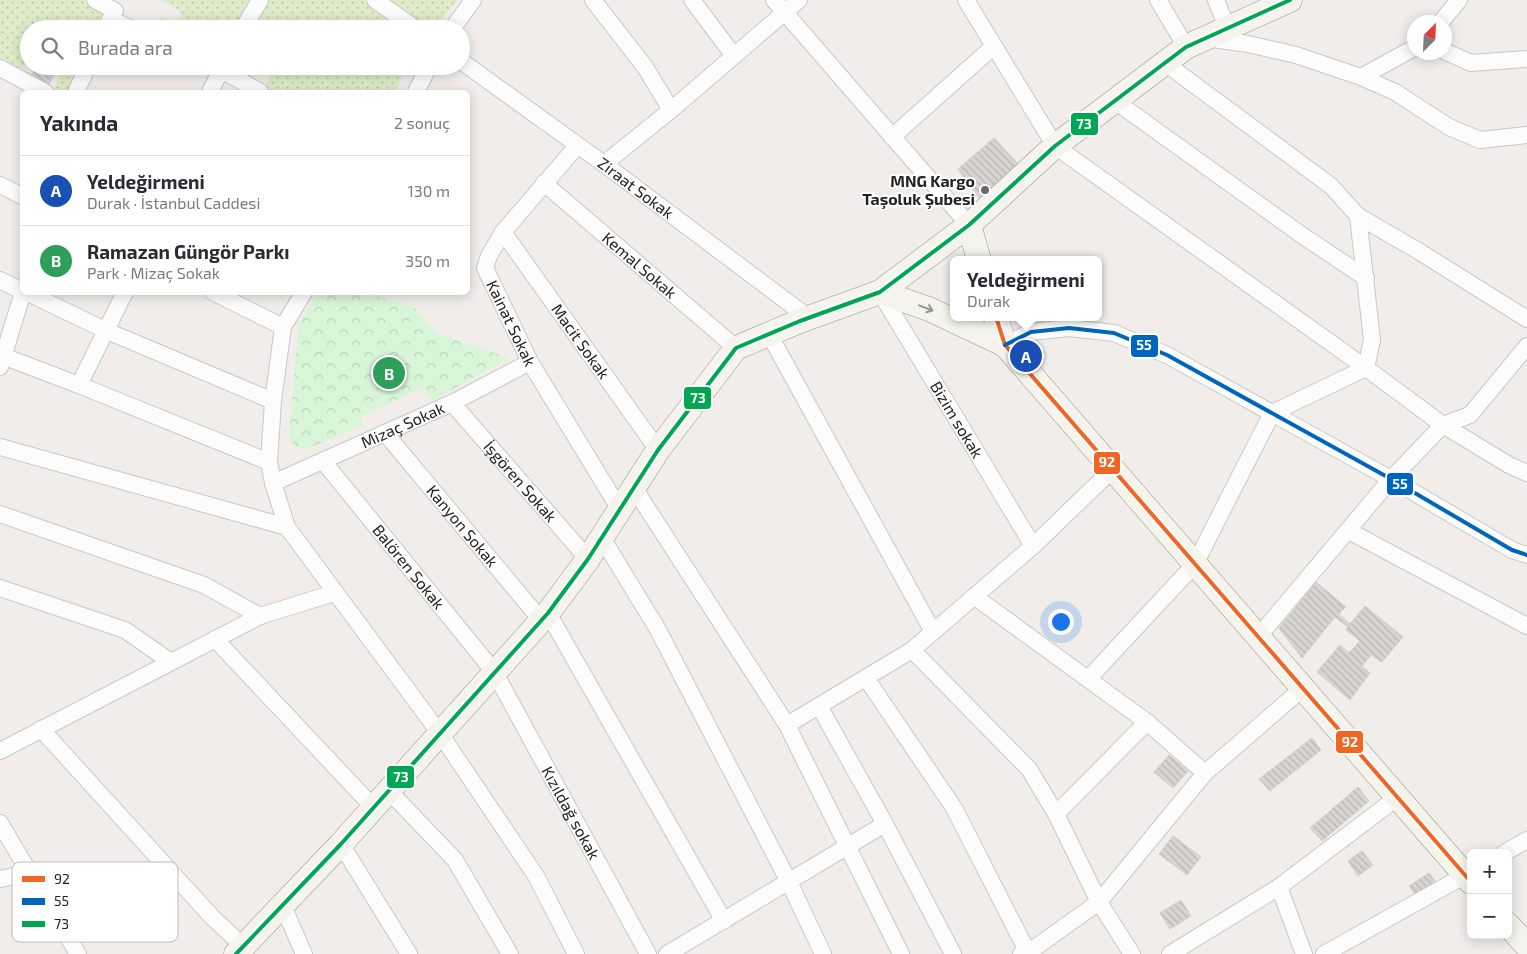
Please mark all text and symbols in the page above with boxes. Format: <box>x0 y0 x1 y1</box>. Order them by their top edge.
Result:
north arrow <box>1407 15 1452 60</box>
search box <box>20 20 470 75</box>
icon: search <box>38 34 66 62</box>
text: Burada ara <box>78 36 173 59</box>
text: Yakında <box>40 110 118 135</box>
line badge: 73 <box>1070 112 1099 136</box>
text: 2 sonuç <box>394 113 450 132</box>
text: 73 <box>1076 115 1092 132</box>
street label: Ziraat Sokak <box>595 153 678 222</box>
text: Yeldeğirmeni <box>87 170 205 193</box>
place label: MNG Kargo Taşoluk Şubesi <box>862 171 975 210</box>
text: A <box>51 181 61 200</box>
text: 130 m <box>408 181 450 200</box>
marker: MNG Kargo Taşoluk Şubesi <box>979 184 991 196</box>
text: Durak · İstanbul Caddesi <box>87 193 260 212</box>
street label: Kemal Sokak <box>599 228 681 302</box>
text: Ramazan Güngör Parkı <box>87 240 290 263</box>
text: B <box>51 251 61 270</box>
text: 350 m <box>405 251 450 270</box>
popup <box>950 256 1102 321</box>
text: Park · Mizaç Sokak <box>87 263 220 282</box>
text: Yeldeğirmeni <box>967 268 1085 291</box>
street label: Kainat Sokak <box>483 277 541 369</box>
text: Durak <box>967 291 1010 310</box>
street label: Macit Sokak <box>548 300 614 382</box>
one-way arrow <box>918 304 933 314</box>
line badge: 55 <box>1130 334 1159 358</box>
text: 55 <box>1136 336 1152 353</box>
pin: A <box>1010 337 1042 375</box>
pin: B <box>373 354 405 392</box>
street label: Bizim sokak <box>927 378 988 461</box>
line badge: 73 <box>683 386 712 410</box>
text: 73 <box>690 389 706 406</box>
street label: Mizaç Sokak <box>358 398 447 452</box>
street label: İşgören Sokak <box>480 437 561 525</box>
line badge: 92 <box>1093 451 1121 475</box>
text: 92 <box>1099 453 1115 470</box>
line badge: 55 <box>1386 472 1414 496</box>
text: 55 <box>1392 475 1408 492</box>
street label: Kanyon Sokak <box>423 481 503 570</box>
street label: Balören Sokak <box>369 520 449 612</box>
your location <box>1048 609 1074 635</box>
line badge: 92 <box>1335 730 1364 754</box>
text: 92 <box>1342 733 1358 750</box>
street label: Kızıldağ sokak <box>538 763 604 862</box>
line badge: 73 <box>386 765 415 789</box>
text: 73 <box>393 768 409 785</box>
map controls <box>1467 849 1512 939</box>
button: + <box>1467 849 1512 894</box>
legend <box>12 862 178 942</box>
text: 92 <box>54 870 70 887</box>
text: 55 <box>54 892 69 909</box>
button: − <box>1467 894 1512 939</box>
text: 73 <box>54 915 69 932</box>

